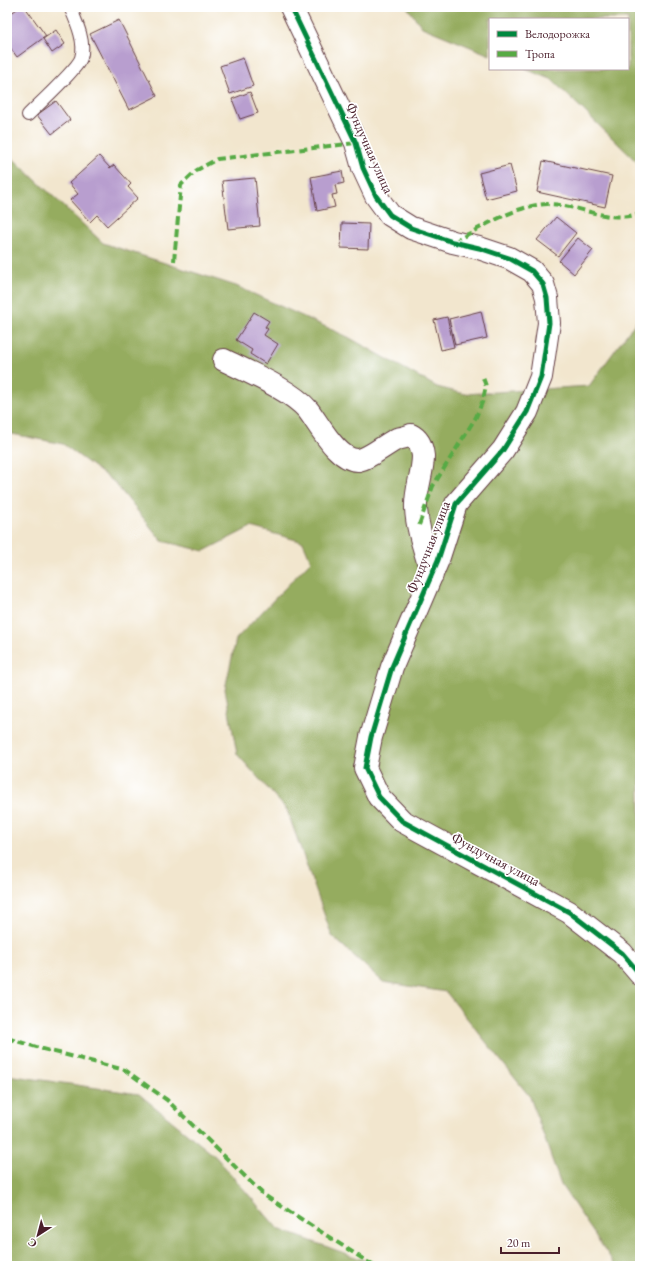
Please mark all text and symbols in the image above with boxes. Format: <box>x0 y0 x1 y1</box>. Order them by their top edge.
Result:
legend <box>489 18 629 70</box>
text: Велодорожка <box>525 26 590 42</box>
text: Тропа <box>525 46 555 62</box>
street label: Фундучная улица <box>342 100 398 197</box>
street label: Фундучная улица <box>402 498 454 596</box>
street label: Фундучная улица <box>449 828 544 890</box>
north arrow <box>18 1215 58 1255</box>
scale bar <box>501 1229 559 1255</box>
text: С <box>25 1235 39 1251</box>
text: 20 m <box>507 1235 531 1251</box>

